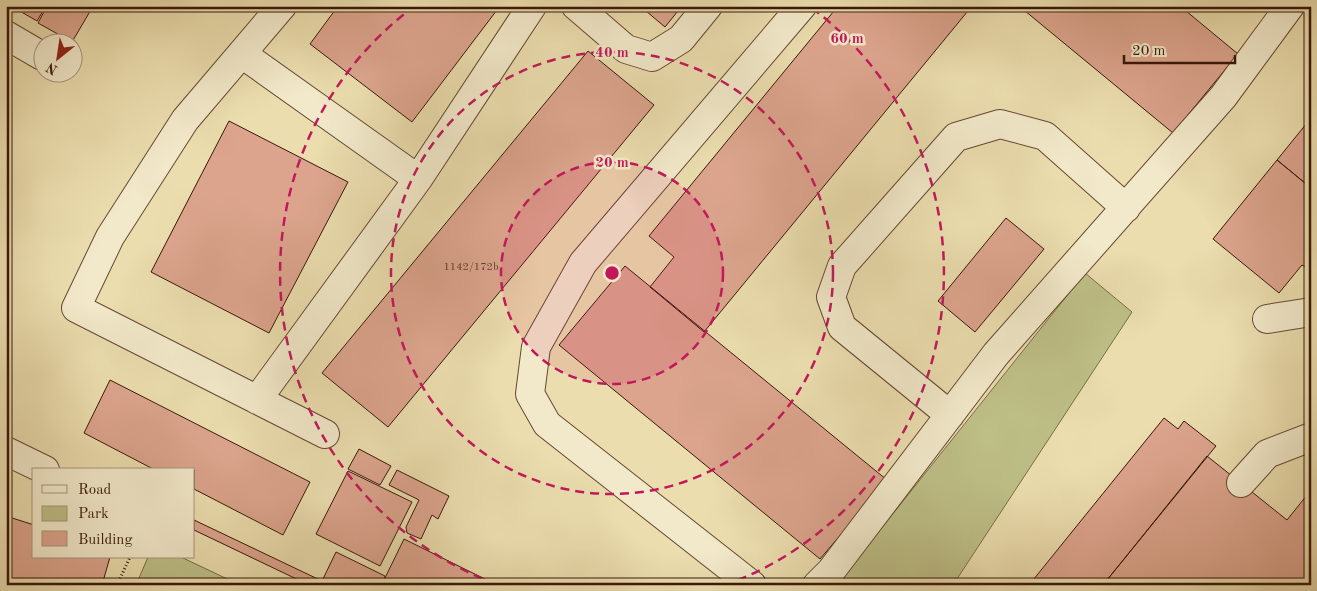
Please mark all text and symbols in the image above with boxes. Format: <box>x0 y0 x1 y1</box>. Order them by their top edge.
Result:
north arrow <box>32 32 82 82</box>
text: 60 m <box>830 32 864 47</box>
scale bar <box>1124 32 1236 64</box>
text: 20 m <box>1132 44 1166 59</box>
text: 40 m <box>595 46 629 61</box>
text: N <box>44 60 60 77</box>
text: 20 m <box>595 156 629 171</box>
house number: 1142/172b <box>443 262 499 273</box>
centre of rings <box>603 264 621 282</box>
legend <box>32 468 195 558</box>
text: Road <box>78 483 112 498</box>
text: Park <box>78 507 109 522</box>
text: Building <box>78 533 133 548</box>

